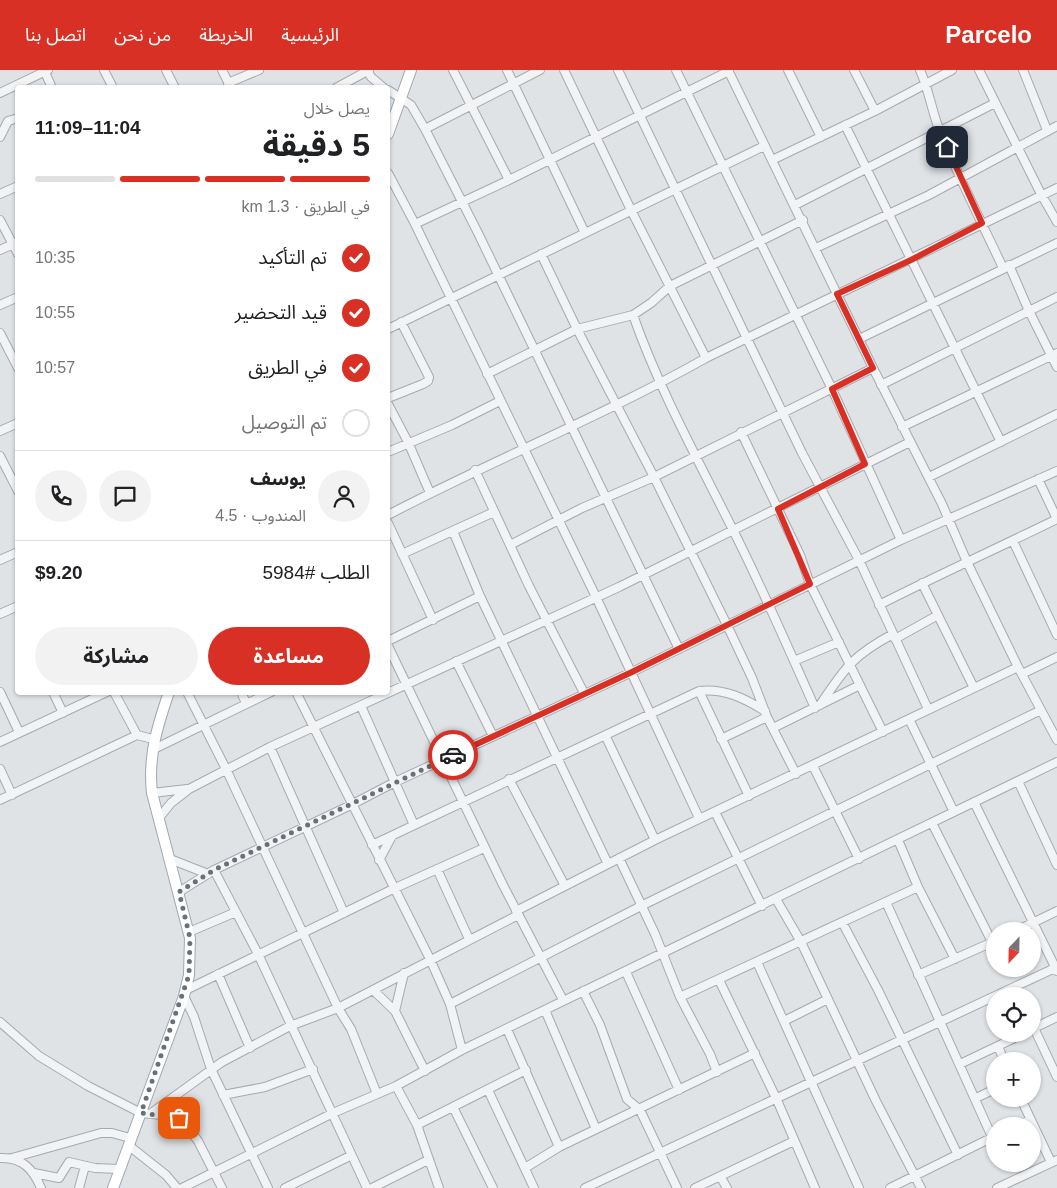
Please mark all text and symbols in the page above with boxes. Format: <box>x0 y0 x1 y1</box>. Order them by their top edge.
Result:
text: Parcelo <box>945 21 1032 48</box>
text: اتصل بنا <box>25 25 86 45</box>
text: من نحن <box>114 25 171 45</box>
text: الخريطة <box>199 25 253 45</box>
text: الرئيسية <box>281 25 339 45</box>
text: يصل خلال <box>304 100 370 117</box>
text: 11:04–11:09 <box>35 117 141 138</box>
pin <box>926 126 968 168</box>
text: 5 دقيقة <box>263 127 370 163</box>
icon: home <box>933 133 961 161</box>
text: في الطريق · 1.3 km <box>241 198 370 215</box>
icon: check <box>342 244 370 272</box>
text: تم التأكيد <box>258 247 327 268</box>
text: 10:35 <box>35 249 75 266</box>
icon: check <box>342 299 370 327</box>
text: قيد التحضير <box>235 302 327 323</box>
text: 10:55 <box>35 304 75 321</box>
icon: check <box>342 354 370 382</box>
text: في الطريق <box>248 357 327 378</box>
text: 10:57 <box>35 359 75 376</box>
text: تم التوصيل <box>242 412 327 433</box>
text: يوسف <box>250 468 306 489</box>
button: phone <box>35 470 87 522</box>
button: chat <box>99 470 151 522</box>
button: person <box>318 470 370 522</box>
text: المندوب · 4.5 <box>215 507 306 524</box>
text: $9.20 <box>35 562 83 583</box>
text: الطلب #5984 <box>262 562 370 583</box>
button: مشاركة <box>35 627 198 685</box>
button: مساعدة <box>208 627 370 685</box>
courier <box>428 730 478 780</box>
icon: car <box>439 741 467 769</box>
north arrow <box>986 922 1041 978</box>
map controls <box>986 922 1041 1172</box>
button: locate <box>986 987 1041 1042</box>
button: + <box>986 1052 1041 1107</box>
pin <box>158 1097 200 1139</box>
icon: bag <box>165 1104 193 1132</box>
button: − <box>986 1117 1041 1172</box>

